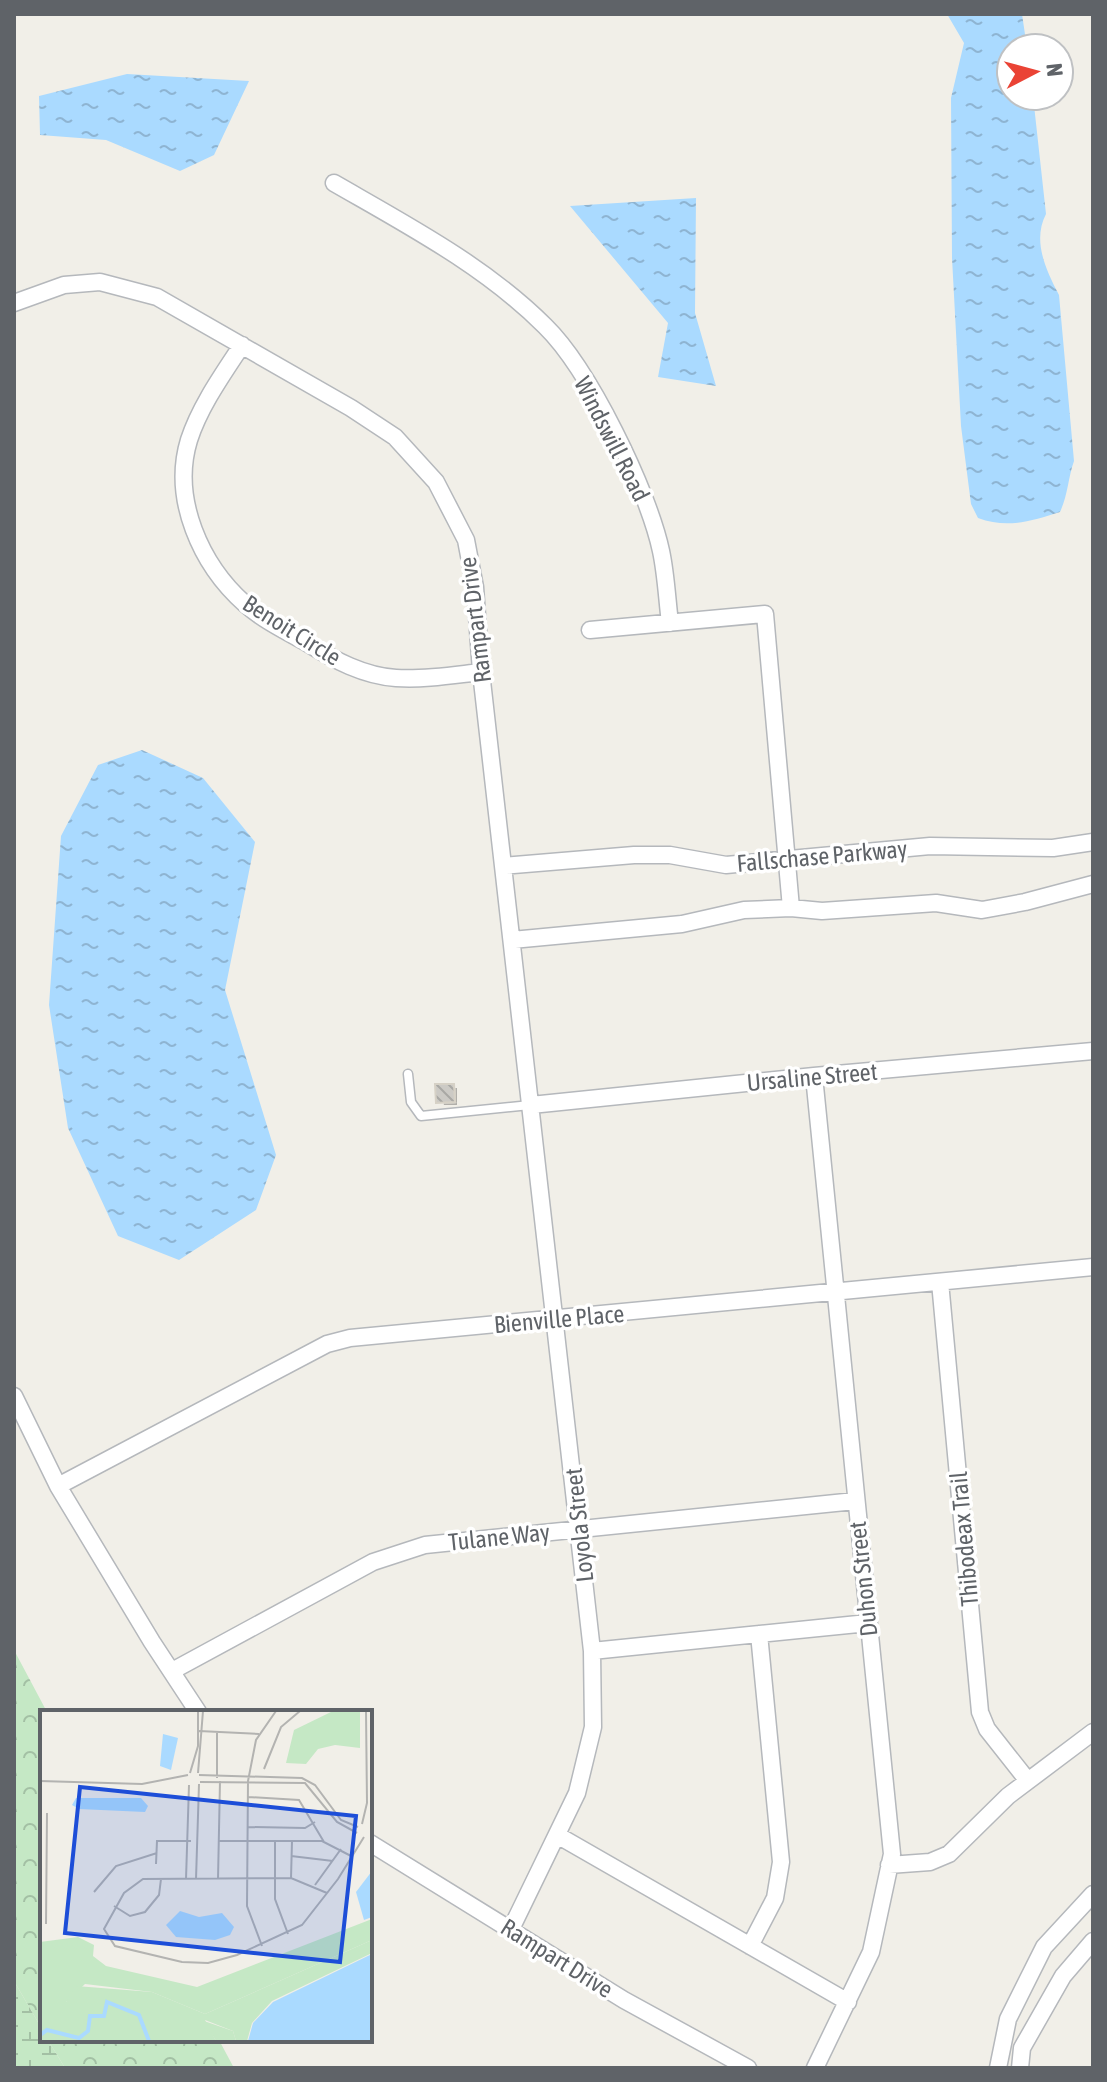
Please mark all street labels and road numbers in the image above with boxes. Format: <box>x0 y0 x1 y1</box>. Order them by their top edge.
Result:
street label: Windswill Road <box>569 372 655 506</box>
street label: Rampart Drive <box>454 556 496 684</box>
street label: Benoit Circle <box>238 589 346 671</box>
street label: Fallschase Parkway <box>736 835 909 877</box>
street label: Ursaline Street <box>745 1058 879 1096</box>
street label: Bienville Place <box>493 1300 625 1338</box>
street label: Loyola Street <box>560 1466 598 1583</box>
street label: Thibodeax Trail <box>945 1470 983 1607</box>
street label: Tulane Way <box>447 1518 551 1556</box>
street label: Duhon Street <box>844 1520 882 1638</box>
street label: Rampart Drive <box>496 1913 618 2003</box>

